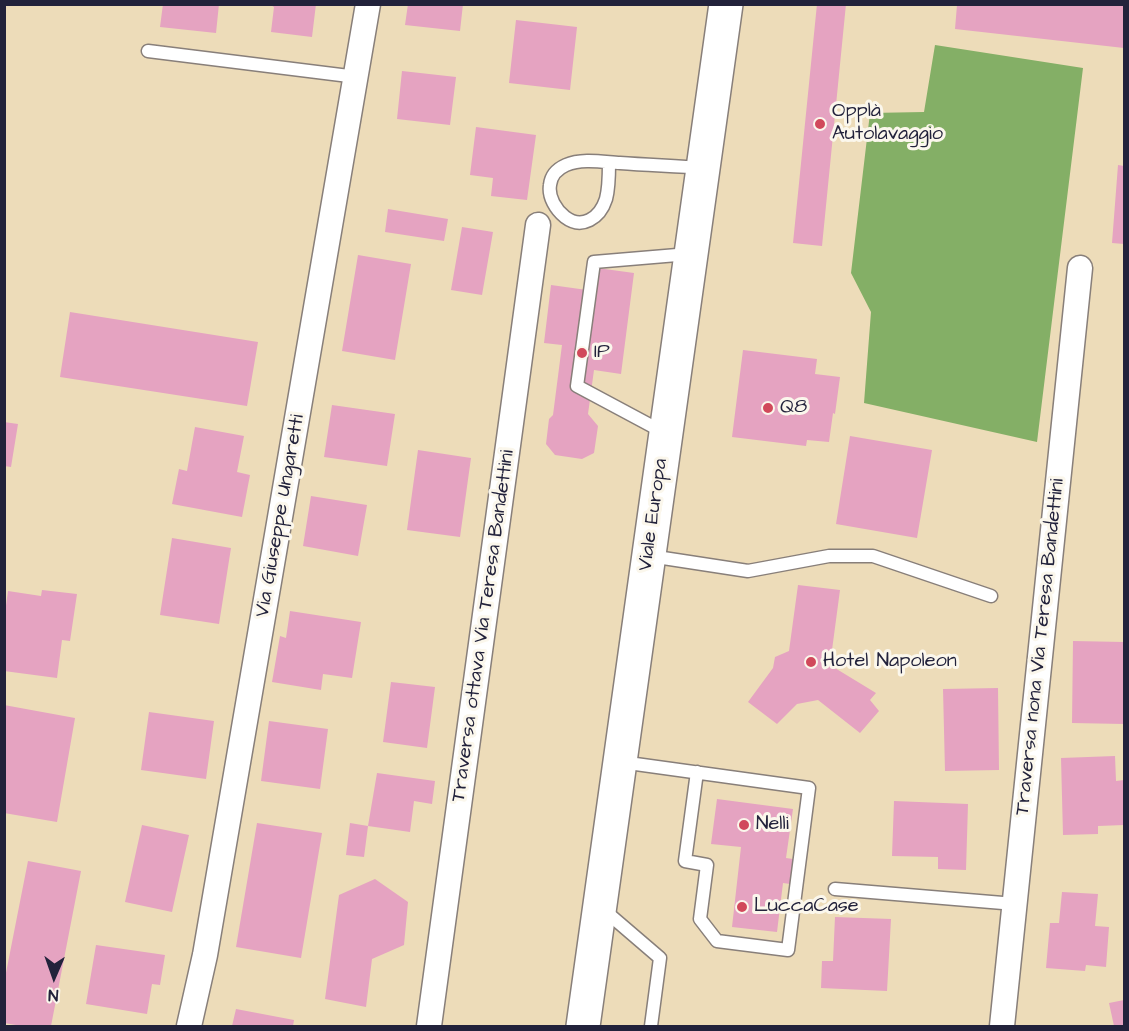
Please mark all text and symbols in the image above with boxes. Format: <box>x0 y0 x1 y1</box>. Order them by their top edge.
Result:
place label: Opplà Autolavaggio <box>832 100 943 147</box>
marker: Opplà Autolavaggio <box>813 117 827 131</box>
place label: IP <box>594 341 610 365</box>
marker: IP <box>575 346 589 360</box>
place label: Q8 <box>780 396 807 420</box>
marker: Q8 <box>761 401 775 415</box>
street label: Via Giuseppe Ungaretti <box>251 413 311 619</box>
street label: Traversa ottava Via Teresa Bandettini <box>447 449 521 803</box>
street label: Viale Europa <box>634 457 674 573</box>
street label: Traversa nona Via Teresa Bandettini <box>1011 477 1071 817</box>
place label: Hotel Napoleon <box>823 650 957 674</box>
marker: Hotel Napoleon <box>804 655 818 669</box>
place label: Nelli <box>756 813 789 837</box>
marker: Nelli <box>737 818 751 832</box>
place label: LuccaCase <box>754 895 859 919</box>
marker: LuccaCase <box>735 900 749 914</box>
north arrow <box>24 947 84 1007</box>
text: N <box>48 984 59 1006</box>

